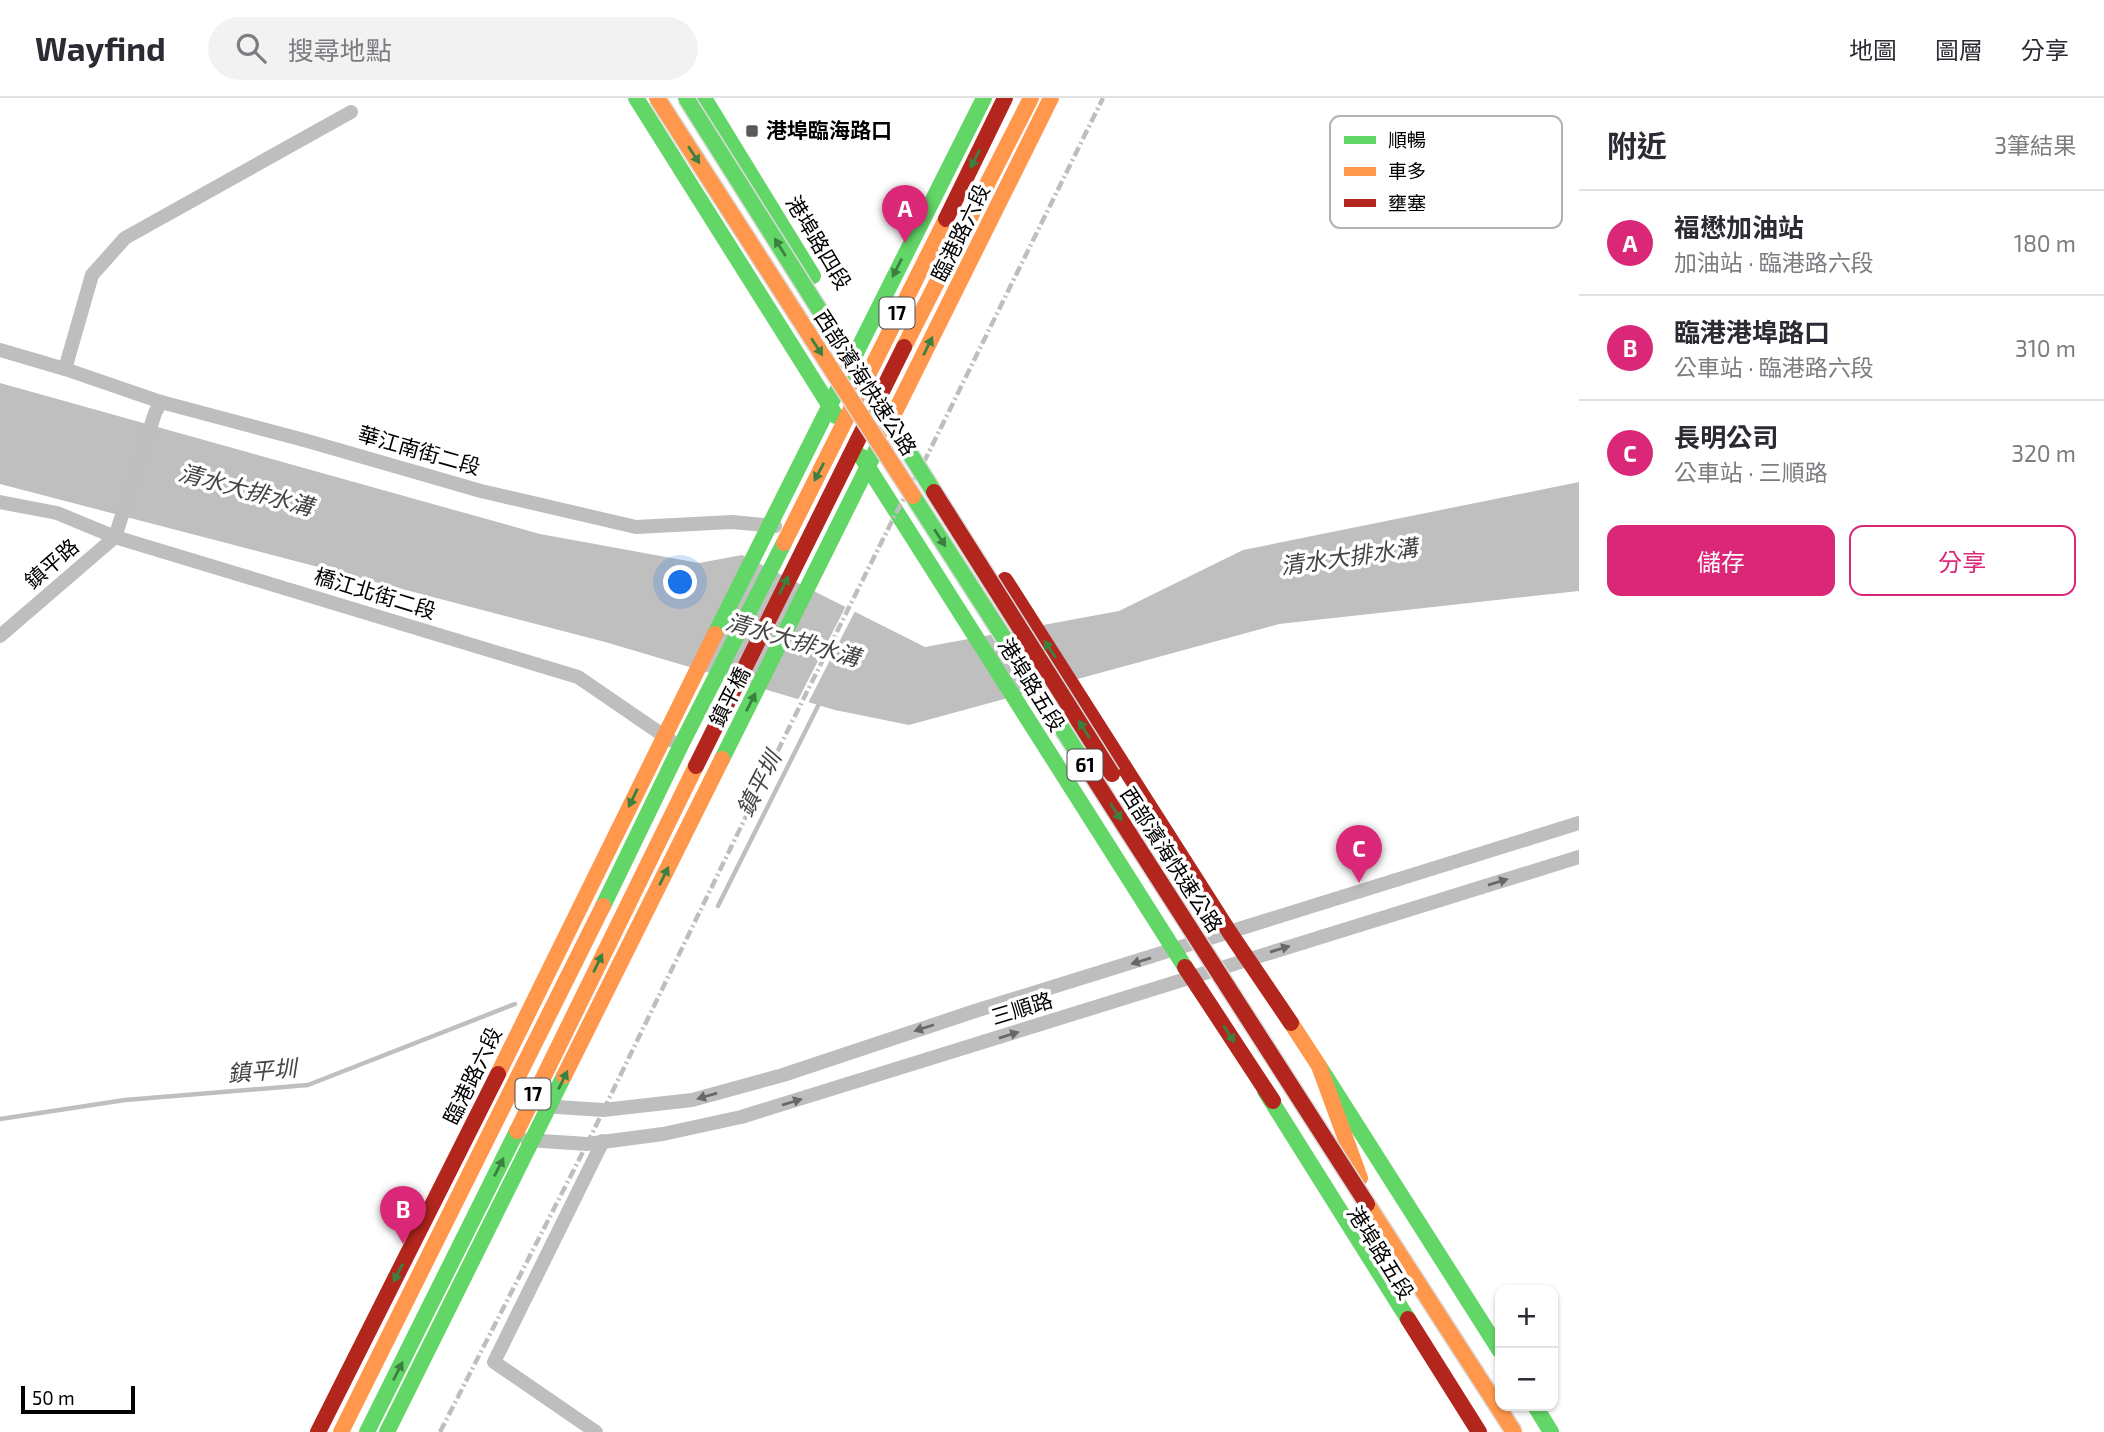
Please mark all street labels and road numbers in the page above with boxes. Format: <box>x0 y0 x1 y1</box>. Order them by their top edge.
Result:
street label: 臨港路六段 <box>925 180 994 285</box>
street label: 港埠路四段 <box>782 191 857 294</box>
road number: 17 <box>880 298 914 328</box>
street label: 西部濱海快速公路 <box>810 305 922 459</box>
street label: 華江南街二段 <box>355 420 483 479</box>
street label: 鎮平路 <box>19 533 83 593</box>
street label: 橋江北街二段 <box>312 562 439 623</box>
street label: 港埠路五段 <box>994 633 1071 735</box>
street label: 鎮平橋 <box>703 663 754 730</box>
road number: 61 <box>1068 750 1102 780</box>
street label: 西部濱海快速公路 <box>1116 782 1228 936</box>
street label: 三順路 <box>988 986 1055 1029</box>
street label: 臨港路六段 <box>437 1023 506 1128</box>
road number: 17 <box>516 1078 550 1110</box>
street label: 港埠路五段 <box>1343 1201 1420 1303</box>

